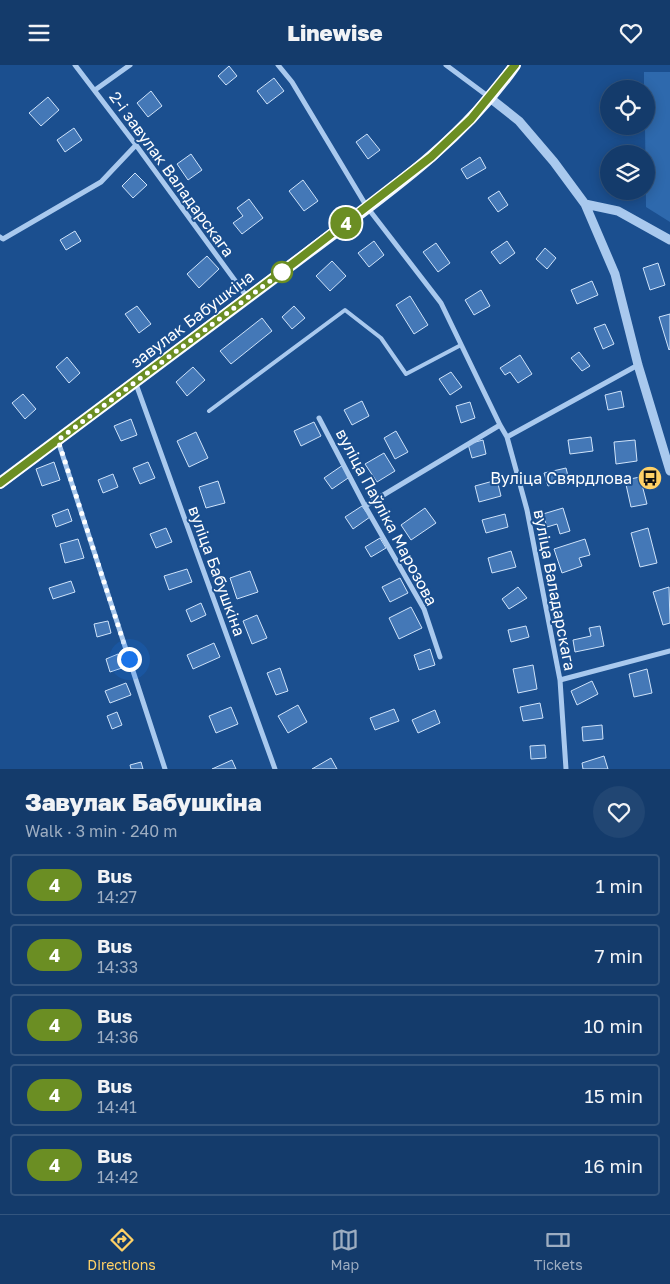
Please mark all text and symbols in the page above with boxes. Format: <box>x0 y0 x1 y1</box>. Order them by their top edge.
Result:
icon: menu <box>25 19 53 47</box>
text: Linewise <box>287 19 383 46</box>
icon: heart <box>617 19 645 47</box>
map controls <box>600 80 655 200</box>
button: locate <box>600 80 655 135</box>
street label: 2-і завулак Валадарскага <box>105 87 239 261</box>
button: layers <box>600 145 655 200</box>
line badge: 4 <box>330 207 362 239</box>
text: 4 <box>340 212 352 234</box>
unlabelled marker <box>271 261 293 283</box>
street label: завулак Бабушкіна <box>126 266 258 372</box>
street label: вуліца Паўліка Марозова <box>332 425 442 609</box>
bus stop icon: Вуліца Свярдлова <box>637 465 663 491</box>
place label: Вуліца Свярдлова <box>490 468 632 488</box>
street label: вуліца Бабушкіна <box>184 503 250 639</box>
street label: вуліца Валадарскага <box>530 508 580 672</box>
your location <box>117 647 142 672</box>
button: heart <box>593 786 645 838</box>
text: Завулак Бабушкіна <box>25 787 262 816</box>
text: Walk · 3 min · 240 m <box>25 821 177 841</box>
text: Bus <box>97 864 132 887</box>
text: 4 <box>49 874 60 896</box>
text: 1 min <box>595 874 643 897</box>
text: 14:27 <box>97 887 137 907</box>
text: Bus <box>97 934 132 957</box>
text: 4 <box>49 944 60 966</box>
text: 7 min <box>595 944 643 967</box>
text: 14:33 <box>97 957 138 977</box>
text: Bus <box>97 1004 132 1027</box>
text: 4 <box>49 1014 60 1036</box>
text: 10 min <box>584 1014 643 1037</box>
text: 14:36 <box>97 1027 138 1047</box>
text: Bus <box>97 1074 132 1097</box>
text: 4 <box>49 1084 60 1106</box>
text: 15 min <box>584 1084 643 1107</box>
text: 14:41 <box>97 1097 137 1117</box>
text: Bus <box>97 1144 132 1167</box>
text: 4 <box>49 1154 60 1176</box>
text: 16 min <box>584 1154 643 1177</box>
text: 14:42 <box>97 1167 138 1187</box>
tab: Directions <box>87 1226 156 1273</box>
tab: Map <box>330 1226 359 1273</box>
tab: Tickets <box>534 1226 583 1273</box>

